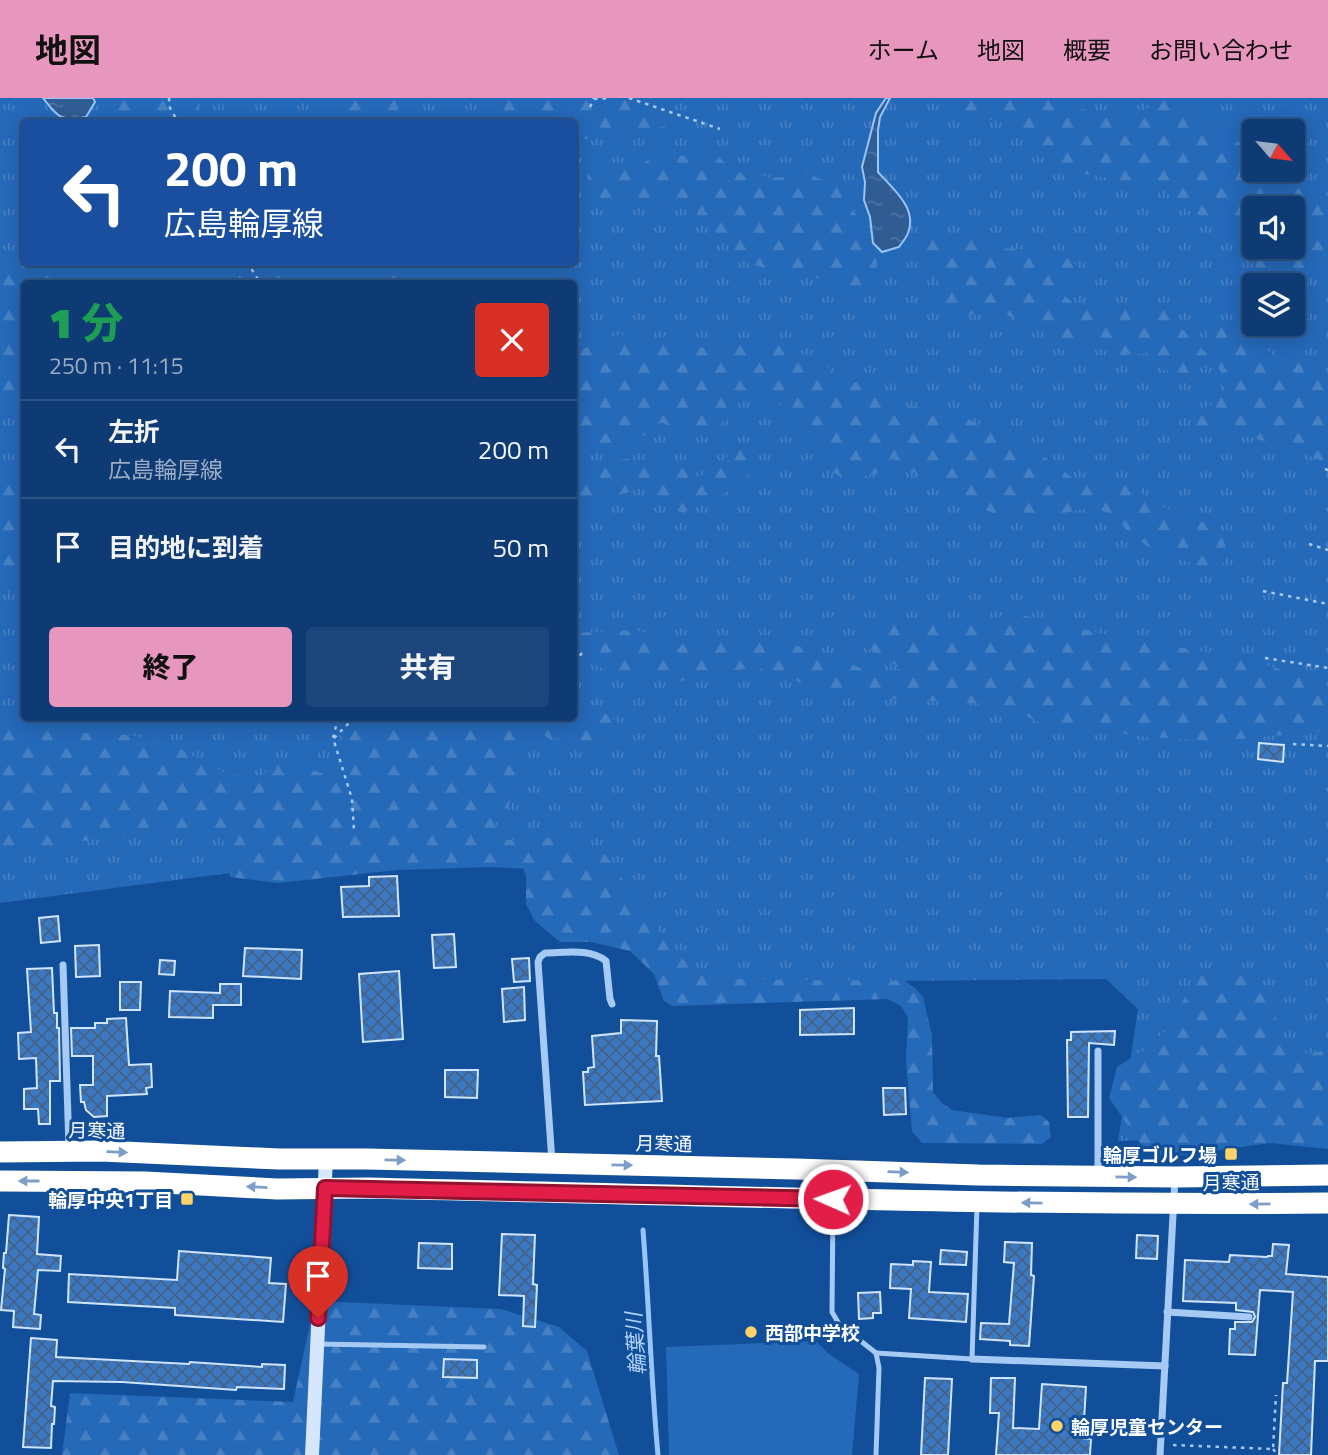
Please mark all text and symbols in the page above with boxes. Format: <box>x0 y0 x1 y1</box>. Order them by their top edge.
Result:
text: 地図 <box>35 25 101 75</box>
text: ホーム <box>868 32 939 68</box>
text: 地図 <box>977 32 1025 68</box>
text: 概要 <box>1063 32 1111 68</box>
text: お問い合わせ <box>1149 32 1293 68</box>
north arrow <box>1242 119 1306 182</box>
map controls <box>1242 119 1305 336</box>
text: 200 m <box>164 130 298 205</box>
icon: left <box>49 147 140 238</box>
button: sound <box>1242 196 1305 259</box>
text: 広島輪厚線 <box>164 199 324 247</box>
button: layers <box>1242 273 1305 336</box>
text: 1 分 <box>49 290 123 354</box>
button: close <box>475 303 549 377</box>
text: 250 m · 11:15 <box>49 348 184 383</box>
text: 左折 <box>108 412 160 451</box>
icon: left <box>49 430 87 468</box>
text: 200 m <box>478 430 549 469</box>
text: 広島輪厚線 <box>108 452 223 487</box>
icon: arrive <box>49 528 87 566</box>
text: 目的地に到着 <box>108 528 264 567</box>
text: 50 m <box>492 528 549 567</box>
button: 終了 <box>49 627 292 707</box>
button: 共有 <box>306 627 549 707</box>
street label: 月寒通 <box>68 1115 126 1145</box>
street label: 月寒通 <box>635 1128 693 1158</box>
place label: 輪厚ゴルフ場 <box>1103 1140 1217 1169</box>
marker: 輪厚ゴルフ場 <box>1223 1146 1239 1162</box>
one-way arrow <box>106 1147 128 1158</box>
one-way arrow <box>384 1154 406 1165</box>
one-way arrow <box>611 1159 633 1170</box>
position arrow <box>796 1162 870 1236</box>
one-way arrow <box>888 1167 910 1178</box>
street label: 月寒通 <box>1202 1167 1260 1197</box>
one-way arrow <box>1115 1171 1137 1183</box>
one-way arrow <box>18 1175 40 1187</box>
one-way arrow <box>245 1182 267 1193</box>
place label: 輪厚中央1丁目 <box>48 1185 173 1214</box>
marker: 輪厚中央1丁目 <box>179 1191 195 1207</box>
one-way arrow <box>1021 1197 1043 1209</box>
one-way arrow <box>1249 1198 1271 1210</box>
pin <box>288 1246 348 1318</box>
icon: arrive <box>299 1257 337 1295</box>
water label: 輪葉川 <box>617 1309 653 1377</box>
place label: 西部中学校 <box>765 1318 860 1347</box>
marker: 西部中学校 <box>743 1324 759 1340</box>
place label: 輪厚児童センター <box>1071 1412 1223 1441</box>
marker: 輪厚児童センター <box>1049 1418 1065 1434</box>

